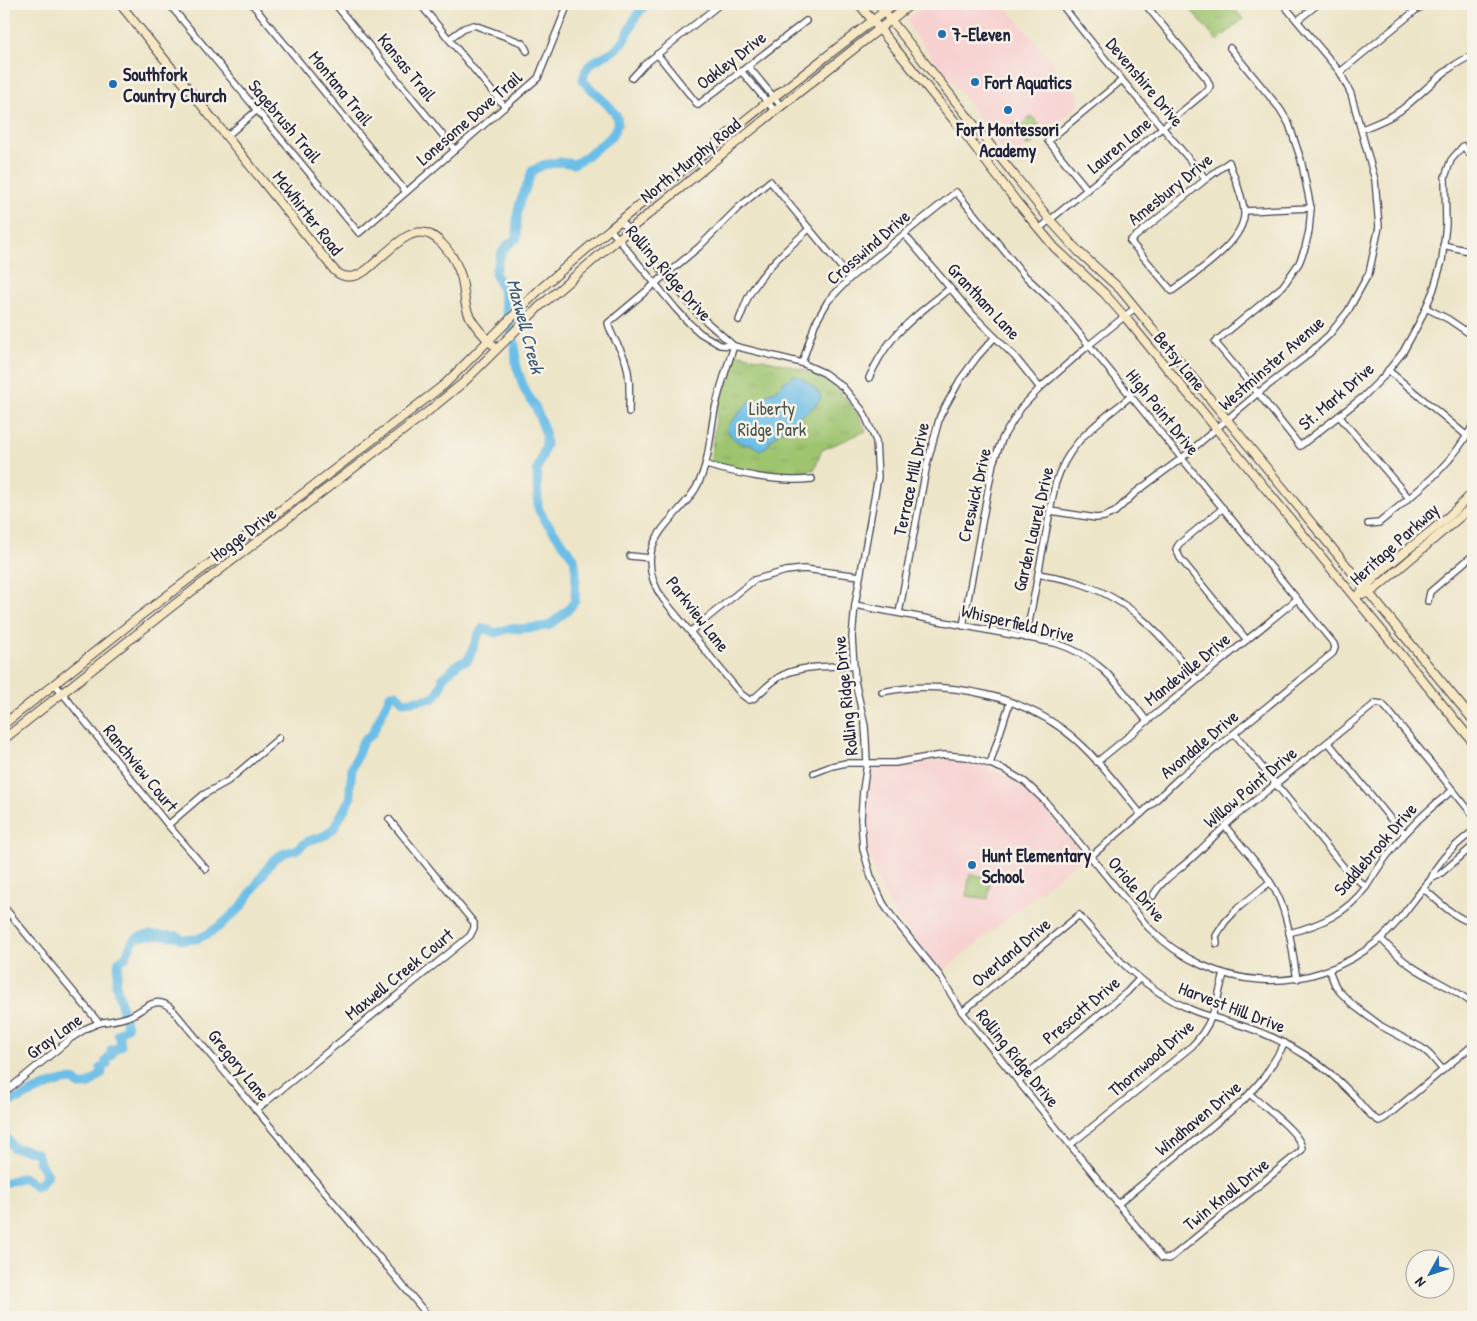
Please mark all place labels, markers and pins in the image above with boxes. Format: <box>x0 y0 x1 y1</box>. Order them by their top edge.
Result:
place label: 7-Eleven <box>951 22 1011 47</box>
marker: 7-Eleven <box>936 28 948 40</box>
place label: Southfork Country Church <box>123 62 227 109</box>
place label: Fort Aquatics <box>984 70 1072 96</box>
marker: Fort Aquatics <box>969 76 981 88</box>
marker: Southfork Country Church <box>107 78 119 90</box>
marker: Fort Montessori Academy <box>1002 104 1014 116</box>
place label: Fort Montessori Academy <box>956 117 1059 164</box>
place label: Hunt Elementary School <box>982 843 1092 889</box>
marker: Hunt Elementary School <box>966 859 978 871</box>

